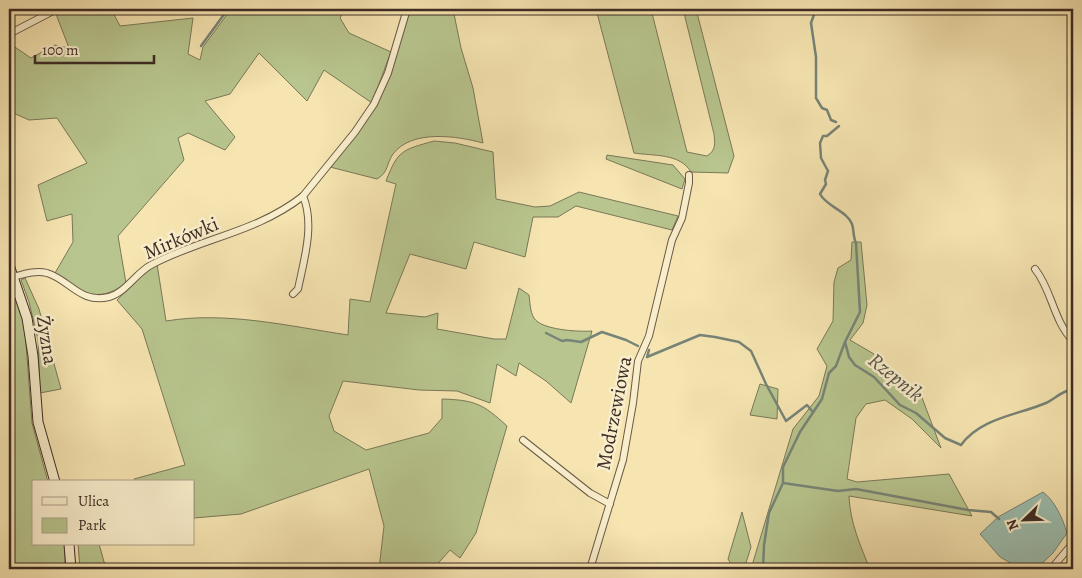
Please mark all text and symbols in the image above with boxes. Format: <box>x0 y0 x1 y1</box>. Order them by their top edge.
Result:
scale bar <box>35 32 154 64</box>
text: 100 m <box>42 40 79 60</box>
street label: Mirkówki <box>139 210 223 266</box>
street label: Żyzna <box>30 314 64 367</box>
water label: Rzepnik <box>863 346 929 408</box>
street label: Modrzewiowa <box>590 353 638 472</box>
legend <box>32 480 195 546</box>
text: Ulica <box>78 491 109 511</box>
north arrow <box>1000 496 1050 546</box>
text: Park <box>78 515 107 535</box>
text: N <box>1002 516 1023 533</box>

